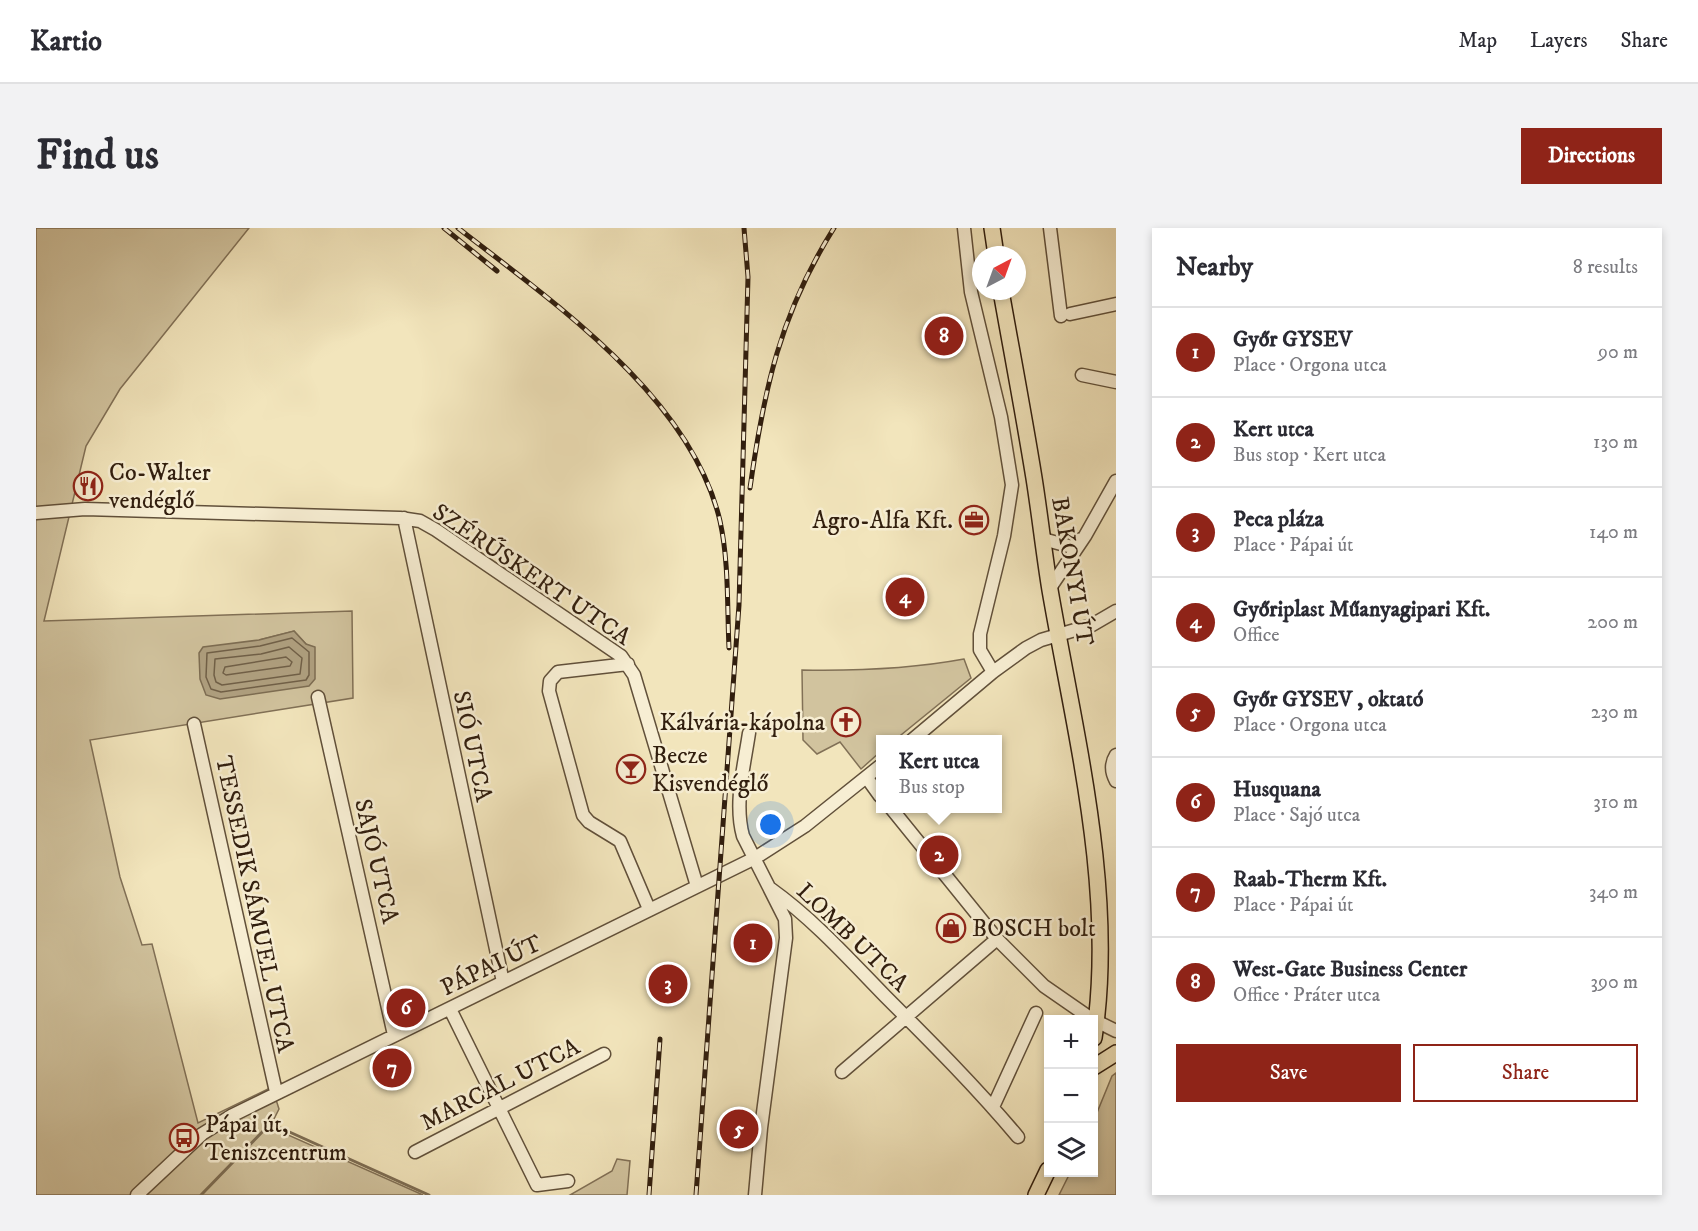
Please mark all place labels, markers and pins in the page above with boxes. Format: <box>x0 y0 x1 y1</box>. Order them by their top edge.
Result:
pin: 8 <box>924 314 964 358</box>
place label: Co-Walter vendéglő <box>108 458 211 516</box>
restaurant icon: Co-Walter vendéglő <box>72 470 104 502</box>
office icon: Agro-Alfa Kft. <box>958 504 990 536</box>
place label: Agro-Alfa Kft. <box>812 506 953 536</box>
pin: 4 <box>886 574 924 620</box>
church icon: Kálvária-kápolna <box>830 706 862 738</box>
place label: Kálvária-kápolna <box>659 708 826 738</box>
place label: Becze Kisvendéglő <box>652 741 769 799</box>
bar icon: Becze Kisvendéglő <box>615 753 647 785</box>
pin: 2 <box>920 832 958 878</box>
shop icon: BOSCH bolt <box>935 912 967 944</box>
place label: BOSCH bolt <box>972 914 1096 944</box>
pin: 1 <box>734 920 772 966</box>
pin: 3 <box>648 962 688 1006</box>
pin: 6 <box>386 986 425 1030</box>
pin: 7 <box>372 1046 412 1090</box>
pin: 5 <box>720 1106 758 1152</box>
place label: Pápai út, Teniszcentrum <box>205 1110 347 1168</box>
bus stop icon: Pápai út, Teniszcentrum <box>168 1122 200 1154</box>

